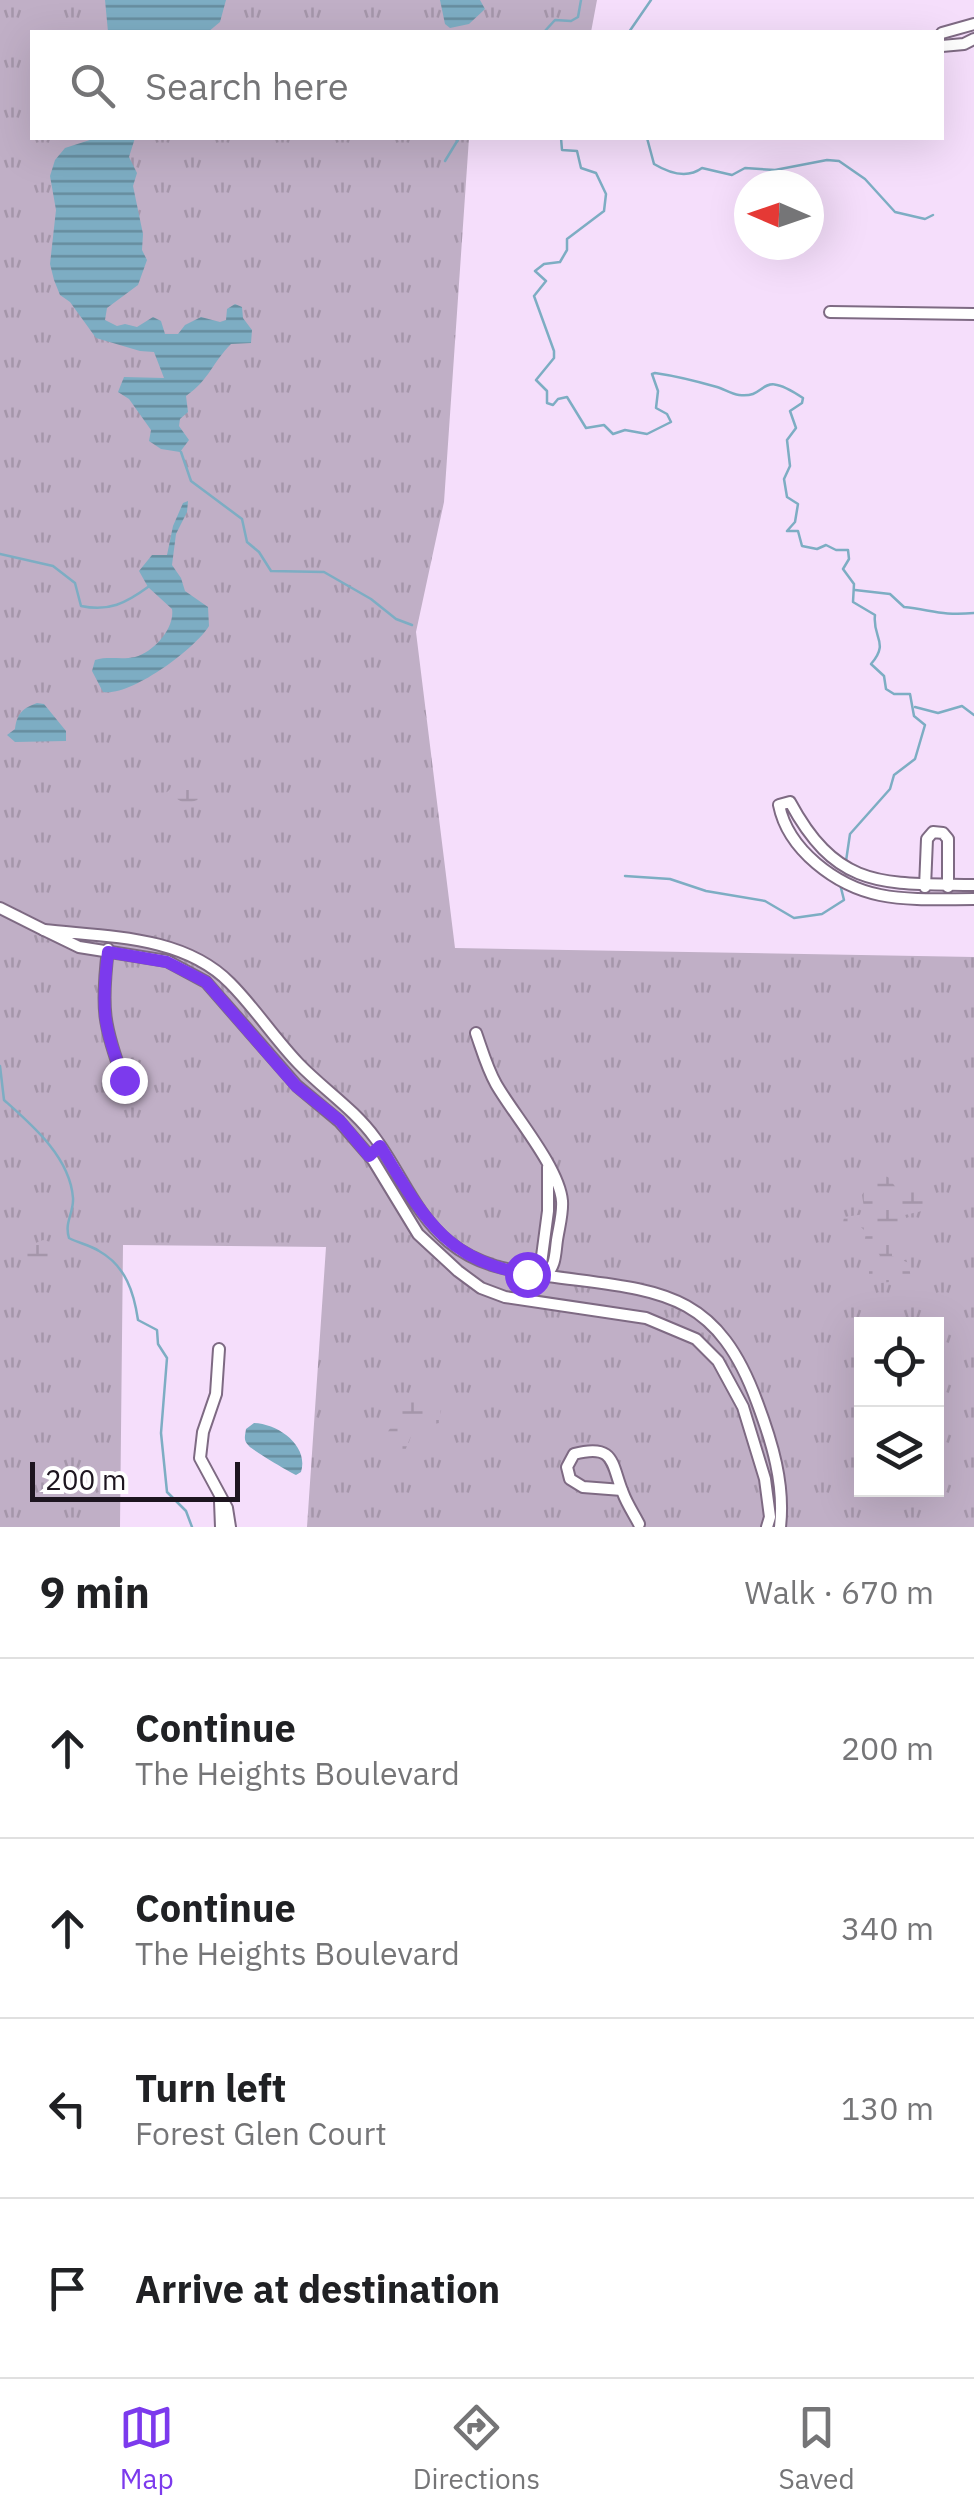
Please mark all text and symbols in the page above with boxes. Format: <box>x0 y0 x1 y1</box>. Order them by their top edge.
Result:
search box <box>30 30 944 140</box>
icon: search <box>65 58 120 113</box>
text: Search here <box>145 61 349 110</box>
north arrow <box>734 170 824 260</box>
route end <box>102 1058 148 1104</box>
route start <box>505 1252 551 1298</box>
map controls <box>854 1317 944 1497</box>
button: locate <box>854 1317 944 1407</box>
button: layers <box>854 1407 944 1497</box>
scale bar <box>30 1457 240 1502</box>
text: 200 m <box>45 1461 126 1498</box>
text: 9 min <box>40 1565 150 1620</box>
text: Walk · 670 m <box>745 1571 934 1613</box>
text: Continue <box>135 1703 296 1752</box>
icon: ahead <box>40 1721 95 1776</box>
text: 200 m <box>841 1727 934 1769</box>
text: The Heights Boulevard <box>135 1752 460 1794</box>
text: Continue <box>135 1883 296 1932</box>
icon: ahead <box>40 1901 95 1956</box>
text: 340 m <box>841 1907 934 1949</box>
text: The Heights Boulevard <box>135 1932 460 1974</box>
text: Turn left <box>135 2063 286 2112</box>
icon: left <box>40 2081 95 2136</box>
text: 130 m <box>841 2087 934 2129</box>
text: Forest Glen Court <box>135 2112 387 2154</box>
icon: arrive <box>40 2261 95 2316</box>
text: Arrive at destination <box>135 2264 500 2313</box>
tab: Map <box>119 2400 174 2497</box>
tab: Directions <box>413 2400 540 2497</box>
tab: Saved <box>779 2400 855 2497</box>

